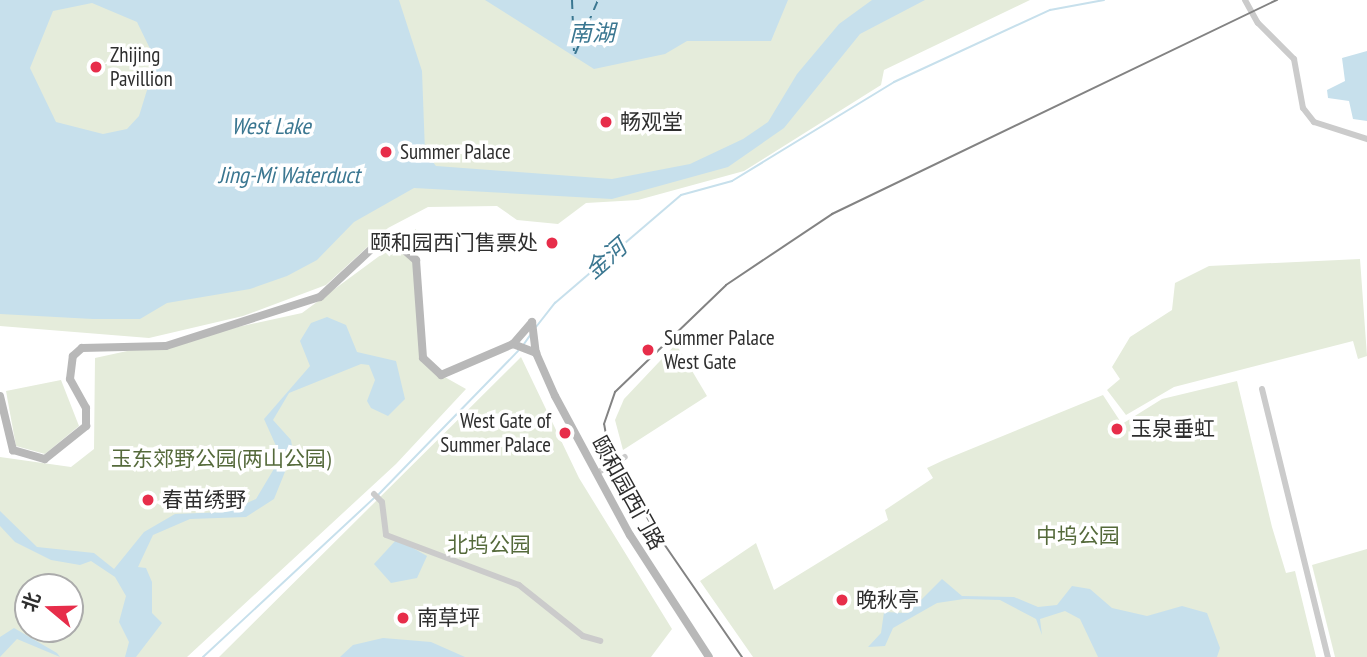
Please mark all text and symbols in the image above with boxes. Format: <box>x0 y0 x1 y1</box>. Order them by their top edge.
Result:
water label: 南湖 <box>569 19 615 47</box>
place label: Zhijing Pavillion <box>110 42 173 92</box>
marker: Zhijing Pavillion <box>88 59 104 75</box>
place label: 畅观堂 <box>620 109 683 135</box>
water label: West Lake <box>231 112 311 140</box>
marker: 畅观堂 <box>598 114 614 130</box>
place label: Summer Palace <box>400 139 511 165</box>
marker: Summer Palace <box>378 144 394 160</box>
water label: Jing-Mi Waterduct <box>218 161 360 189</box>
place label: 颐和园西门售票处 <box>370 230 538 256</box>
water label: 金河 <box>580 233 632 285</box>
marker: 颐和园西门售票处 <box>544 235 560 251</box>
place label: Summer Palace West Gate <box>664 325 775 375</box>
marker: Summer Palace West Gate <box>638 340 658 360</box>
place label: West Gate of Summer Palace <box>440 408 551 458</box>
place label: 玉泉垂虹 <box>1131 416 1215 442</box>
marker: 玉泉垂虹 <box>1109 421 1125 437</box>
marker: West Gate of Summer Palace <box>557 425 573 441</box>
street label: 颐和园西门路 <box>586 432 670 554</box>
park label: 玉东郊野公园(两山公园) <box>111 446 331 472</box>
place label: 春苗绣野 <box>162 487 246 513</box>
marker: 春苗绣野 <box>140 492 156 508</box>
park label: 中坞公园 <box>1036 523 1120 549</box>
park label: 北坞公园 <box>447 532 531 558</box>
north arrow <box>14 573 84 643</box>
place label: 晚秋亭 <box>856 587 919 613</box>
text: 北 <box>17 589 45 615</box>
marker: 晚秋亭 <box>834 592 850 608</box>
place label: 南草坪 <box>417 605 480 631</box>
marker: 南草坪 <box>395 610 411 626</box>

